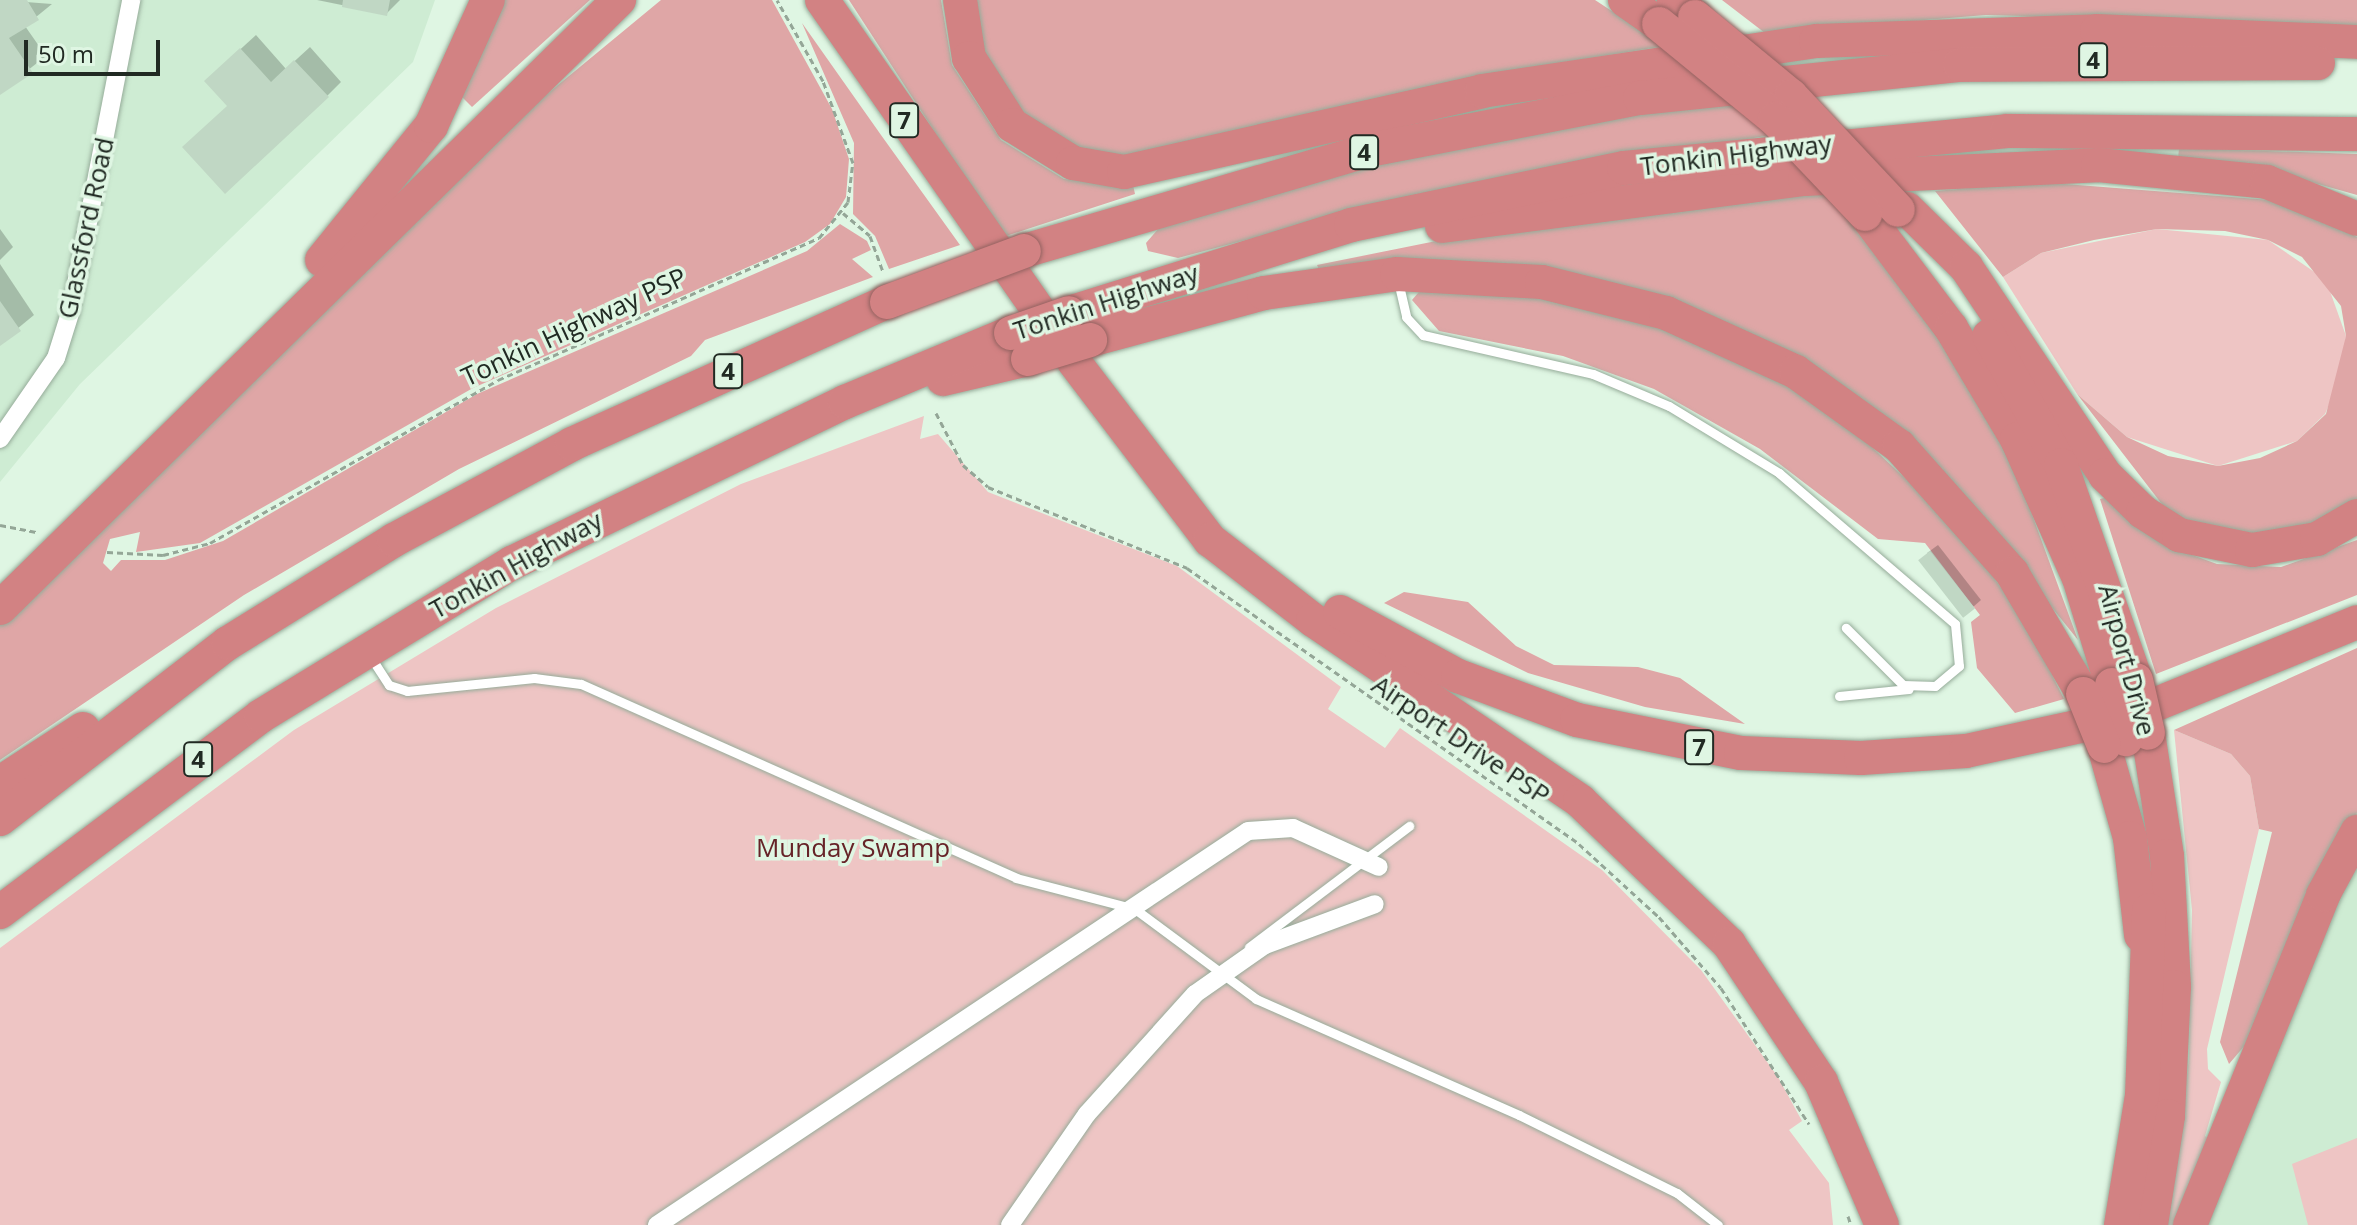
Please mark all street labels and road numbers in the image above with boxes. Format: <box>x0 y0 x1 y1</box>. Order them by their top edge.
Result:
road number: 4 <box>2077 40 2109 80</box>
road number: 7 <box>888 100 920 140</box>
street label: Tonkin Highway <box>1639 128 1833 182</box>
road number: 4 <box>1348 132 1380 172</box>
street label: Glassford Road <box>52 135 120 321</box>
street label: Tonkin Highway <box>1010 257 1202 347</box>
street label: Tonkin Highway PSP <box>457 261 691 393</box>
road number: 4 <box>712 351 744 391</box>
street label: Tonkin Highway <box>424 505 608 625</box>
street label: Airport Drive <box>2092 581 2162 739</box>
street label: Airport Drive PSP <box>1366 669 1556 811</box>
road number: 7 <box>1683 727 1715 767</box>
road number: 4 <box>182 739 214 779</box>

